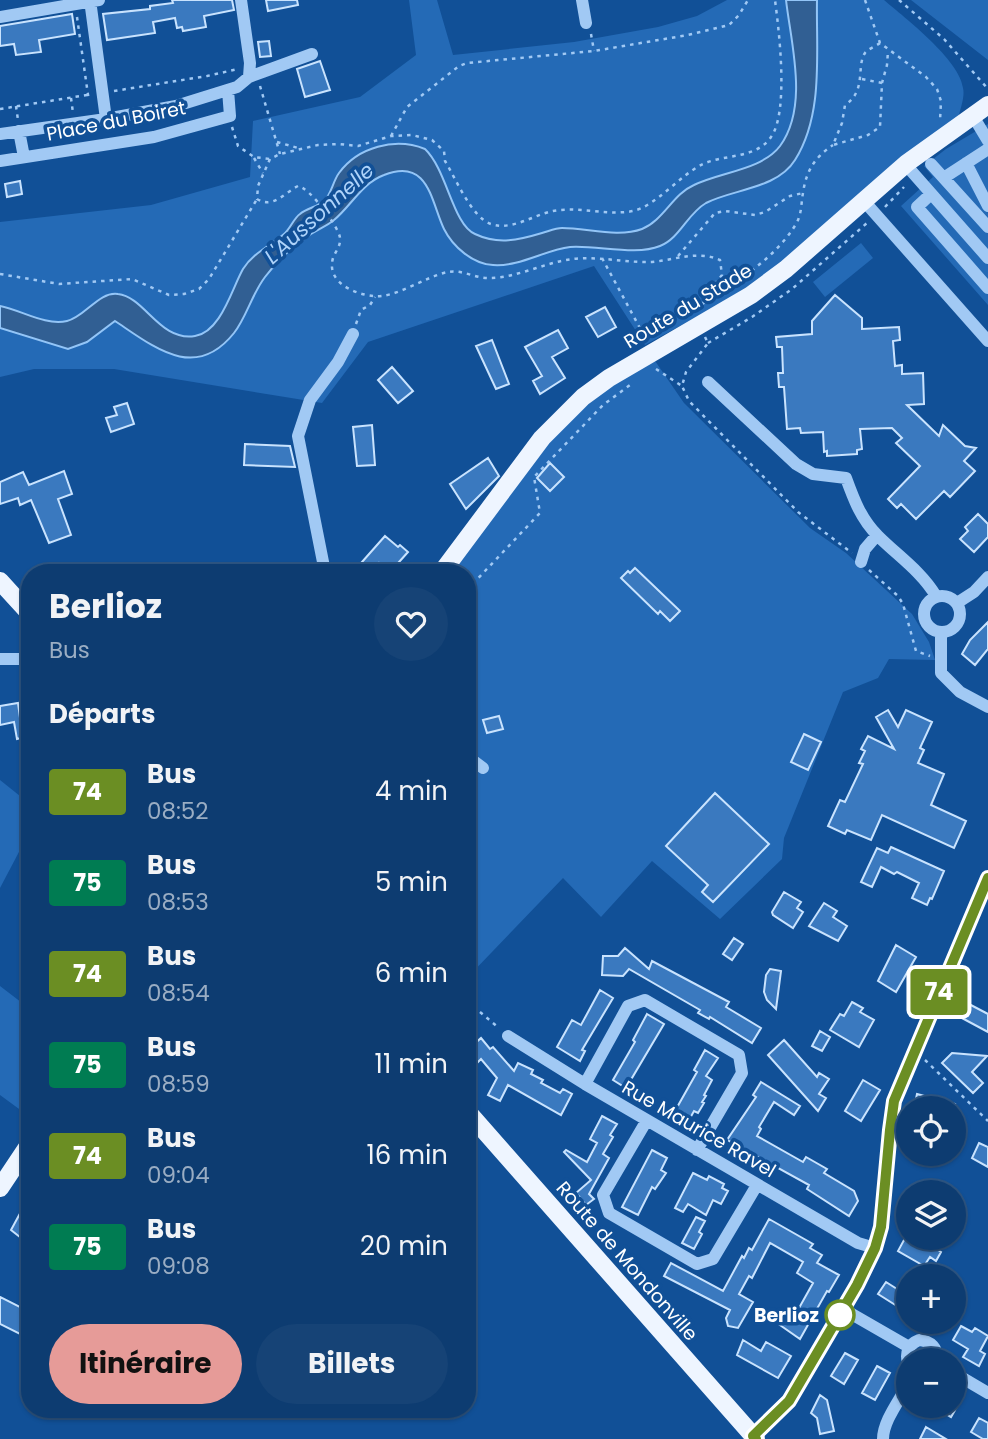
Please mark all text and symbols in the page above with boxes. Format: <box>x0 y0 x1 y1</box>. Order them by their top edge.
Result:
street label: Place du Boiret <box>44 94 188 148</box>
water label: L'Aussonnelle <box>258 156 380 270</box>
street label: Route du Stade <box>619 257 757 355</box>
text: Berlioz <box>49 583 162 630</box>
button: heart <box>374 587 448 661</box>
text: Bus <box>49 634 90 666</box>
text: Départs <box>49 696 155 732</box>
text: Bus <box>147 756 196 792</box>
text: 4 min <box>375 773 448 809</box>
text: 74 <box>73 775 102 808</box>
text: 08:52 <box>147 795 209 827</box>
text: Bus <box>147 847 196 883</box>
text: 5 min <box>375 864 448 900</box>
text: 75 <box>73 866 102 899</box>
text: 08:53 <box>147 886 209 918</box>
text: Bus <box>147 938 196 974</box>
text: 6 min <box>375 955 448 991</box>
text: 74 <box>73 957 102 990</box>
line badge: 74 <box>908 969 970 1015</box>
text: 74 <box>924 975 954 1008</box>
text: 08:54 <box>147 977 210 1009</box>
text: Bus <box>147 1029 196 1065</box>
text: 11 min <box>375 1046 448 1082</box>
text: 75 <box>73 1048 102 1081</box>
text: 08:59 <box>147 1068 210 1100</box>
street label: Rue Maurice Ravel <box>617 1074 781 1184</box>
map controls <box>896 1096 966 1418</box>
button: locate <box>896 1096 966 1166</box>
text: Bus <box>147 1120 196 1156</box>
text: 16 min <box>366 1137 448 1173</box>
text: 74 <box>73 1139 102 1172</box>
text: 09:04 <box>147 1159 210 1191</box>
street label: Route de Mondonville <box>550 1175 704 1347</box>
button: layers <box>896 1180 966 1250</box>
text: Bus <box>147 1211 196 1247</box>
text: 20 min <box>360 1228 448 1264</box>
text: 75 <box>73 1230 102 1263</box>
text: 09:08 <box>147 1250 210 1282</box>
button: + <box>896 1264 966 1334</box>
marker: Berlioz <box>825 1300 855 1330</box>
place label: Berlioz <box>754 1302 819 1329</box>
button: Itinéraire <box>49 1324 242 1404</box>
button: Billets <box>256 1324 448 1404</box>
button: − <box>896 1348 966 1418</box>

